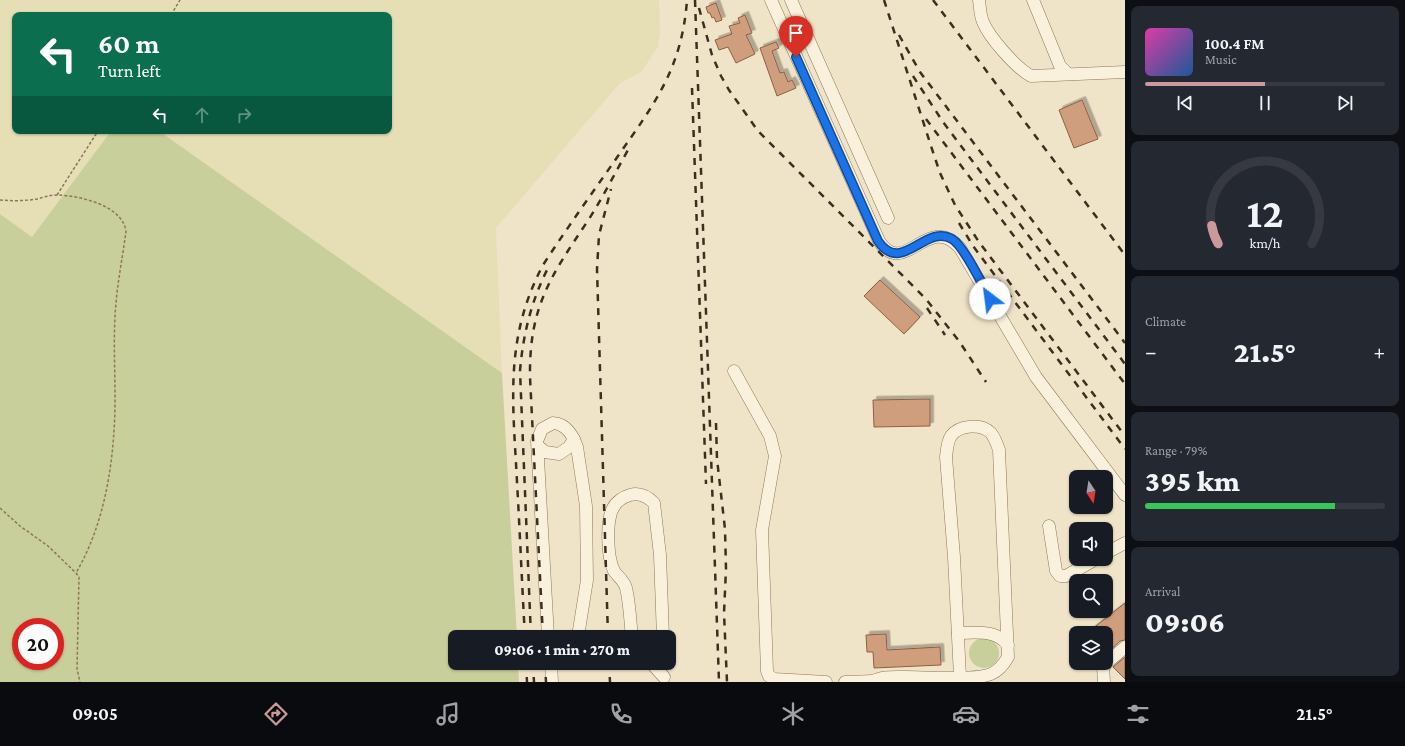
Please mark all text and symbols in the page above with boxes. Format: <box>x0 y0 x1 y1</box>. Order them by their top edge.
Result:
pin <box>779 16 813 57</box>
icon: arrive <box>785 22 807 44</box>
icon: left <box>32 28 84 80</box>
text: 60 m <box>98 28 159 59</box>
text: 100.4 FM <box>1205 36 1264 52</box>
text: Music <box>1205 52 1237 67</box>
text: Turn left <box>98 61 161 81</box>
icon: previous <box>1174 92 1196 114</box>
icon: pause <box>1254 92 1276 114</box>
icon: next <box>1334 92 1356 114</box>
icon: left <box>149 104 171 126</box>
icon: ahead <box>191 104 213 126</box>
icon: right <box>233 104 255 126</box>
text: 12 <box>1247 190 1283 236</box>
text: km/h <box>1250 234 1281 250</box>
position arrow <box>969 278 1011 320</box>
text: Climate <box>1145 314 1186 329</box>
text: 21.5° <box>1234 335 1296 368</box>
text: − <box>1145 339 1157 364</box>
text: + <box>1373 339 1385 364</box>
text: Range · 79% <box>1145 443 1207 458</box>
text: 395 km <box>1145 464 1240 497</box>
north arrow <box>1069 470 1113 514</box>
map controls <box>1069 470 1113 670</box>
button: sound <box>1069 522 1113 566</box>
button: search <box>1069 574 1113 618</box>
text: Arrival <box>1145 584 1180 599</box>
text: 09:06 <box>1145 605 1225 638</box>
speed limit sign: 20 <box>12 618 64 670</box>
button: layers <box>1069 626 1113 670</box>
text: 09:06 · 1 min · 270 m <box>494 642 630 658</box>
icon: directions <box>262 700 290 728</box>
icon: music <box>434 700 462 728</box>
icon: phone <box>607 700 635 728</box>
icon: climate <box>779 700 807 728</box>
icon: car <box>952 700 980 728</box>
icon: filters <box>1124 700 1152 728</box>
text: 09:05 <box>72 704 118 724</box>
text: 21.5° <box>1296 704 1333 724</box>

